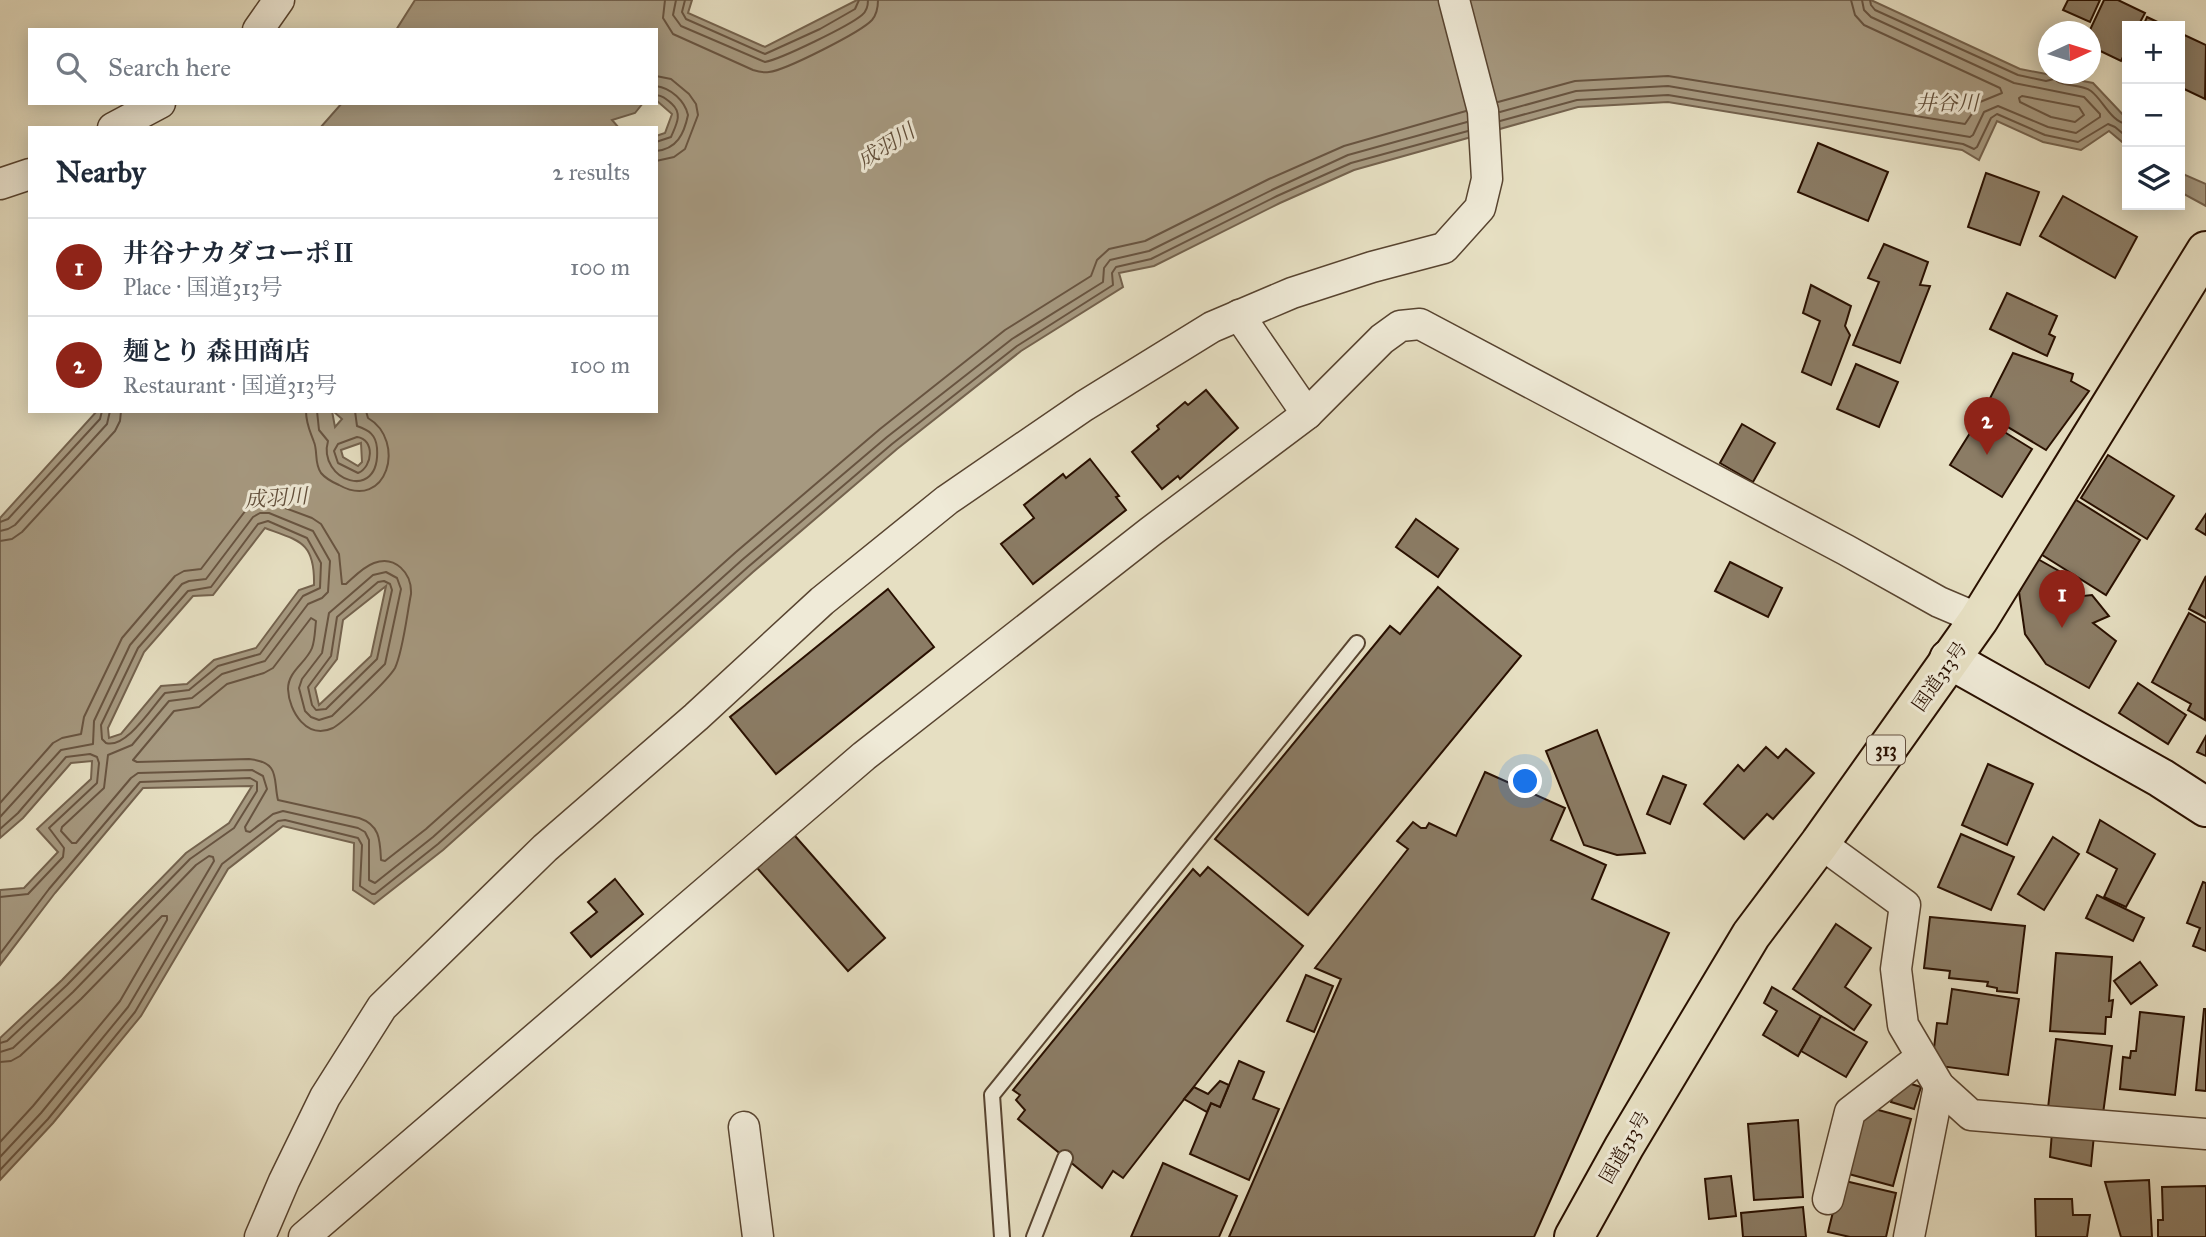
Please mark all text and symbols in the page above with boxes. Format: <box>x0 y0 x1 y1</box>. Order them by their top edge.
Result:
north arrow <box>2038 21 2101 84</box>
map controls <box>2122 21 2185 210</box>
button: + <box>2122 21 2185 84</box>
search box <box>28 28 658 105</box>
icon: search <box>52 48 90 86</box>
text: Search here <box>108 51 231 83</box>
button: − <box>2122 84 2185 147</box>
water label: 井谷川 <box>1916 90 1980 116</box>
water label: 成羽川 <box>852 117 921 174</box>
button: layers <box>2122 147 2185 210</box>
text: Nearby <box>56 154 146 190</box>
text: 2 results <box>552 158 630 186</box>
text: 井谷ナカダコーポⅡ <box>123 237 356 269</box>
text: 1 <box>74 253 84 281</box>
text: 100 m <box>570 253 630 281</box>
text: Place · 国道313号 <box>123 273 283 301</box>
text: 麺とり 森田商店 <box>123 335 311 367</box>
text: 2 <box>73 351 85 379</box>
text: 100 m <box>570 351 630 379</box>
text: Restaurant · 国道313号 <box>123 371 337 399</box>
pin: 2 <box>1964 397 2010 455</box>
water label: 成羽川 <box>244 483 310 513</box>
pin: 1 <box>2039 570 2085 628</box>
street label: 国道313号 <box>1907 637 1972 716</box>
road number: 313 <box>1867 736 1905 764</box>
your location <box>1508 764 1542 798</box>
street label: 国道313号 <box>1595 1107 1654 1188</box>

